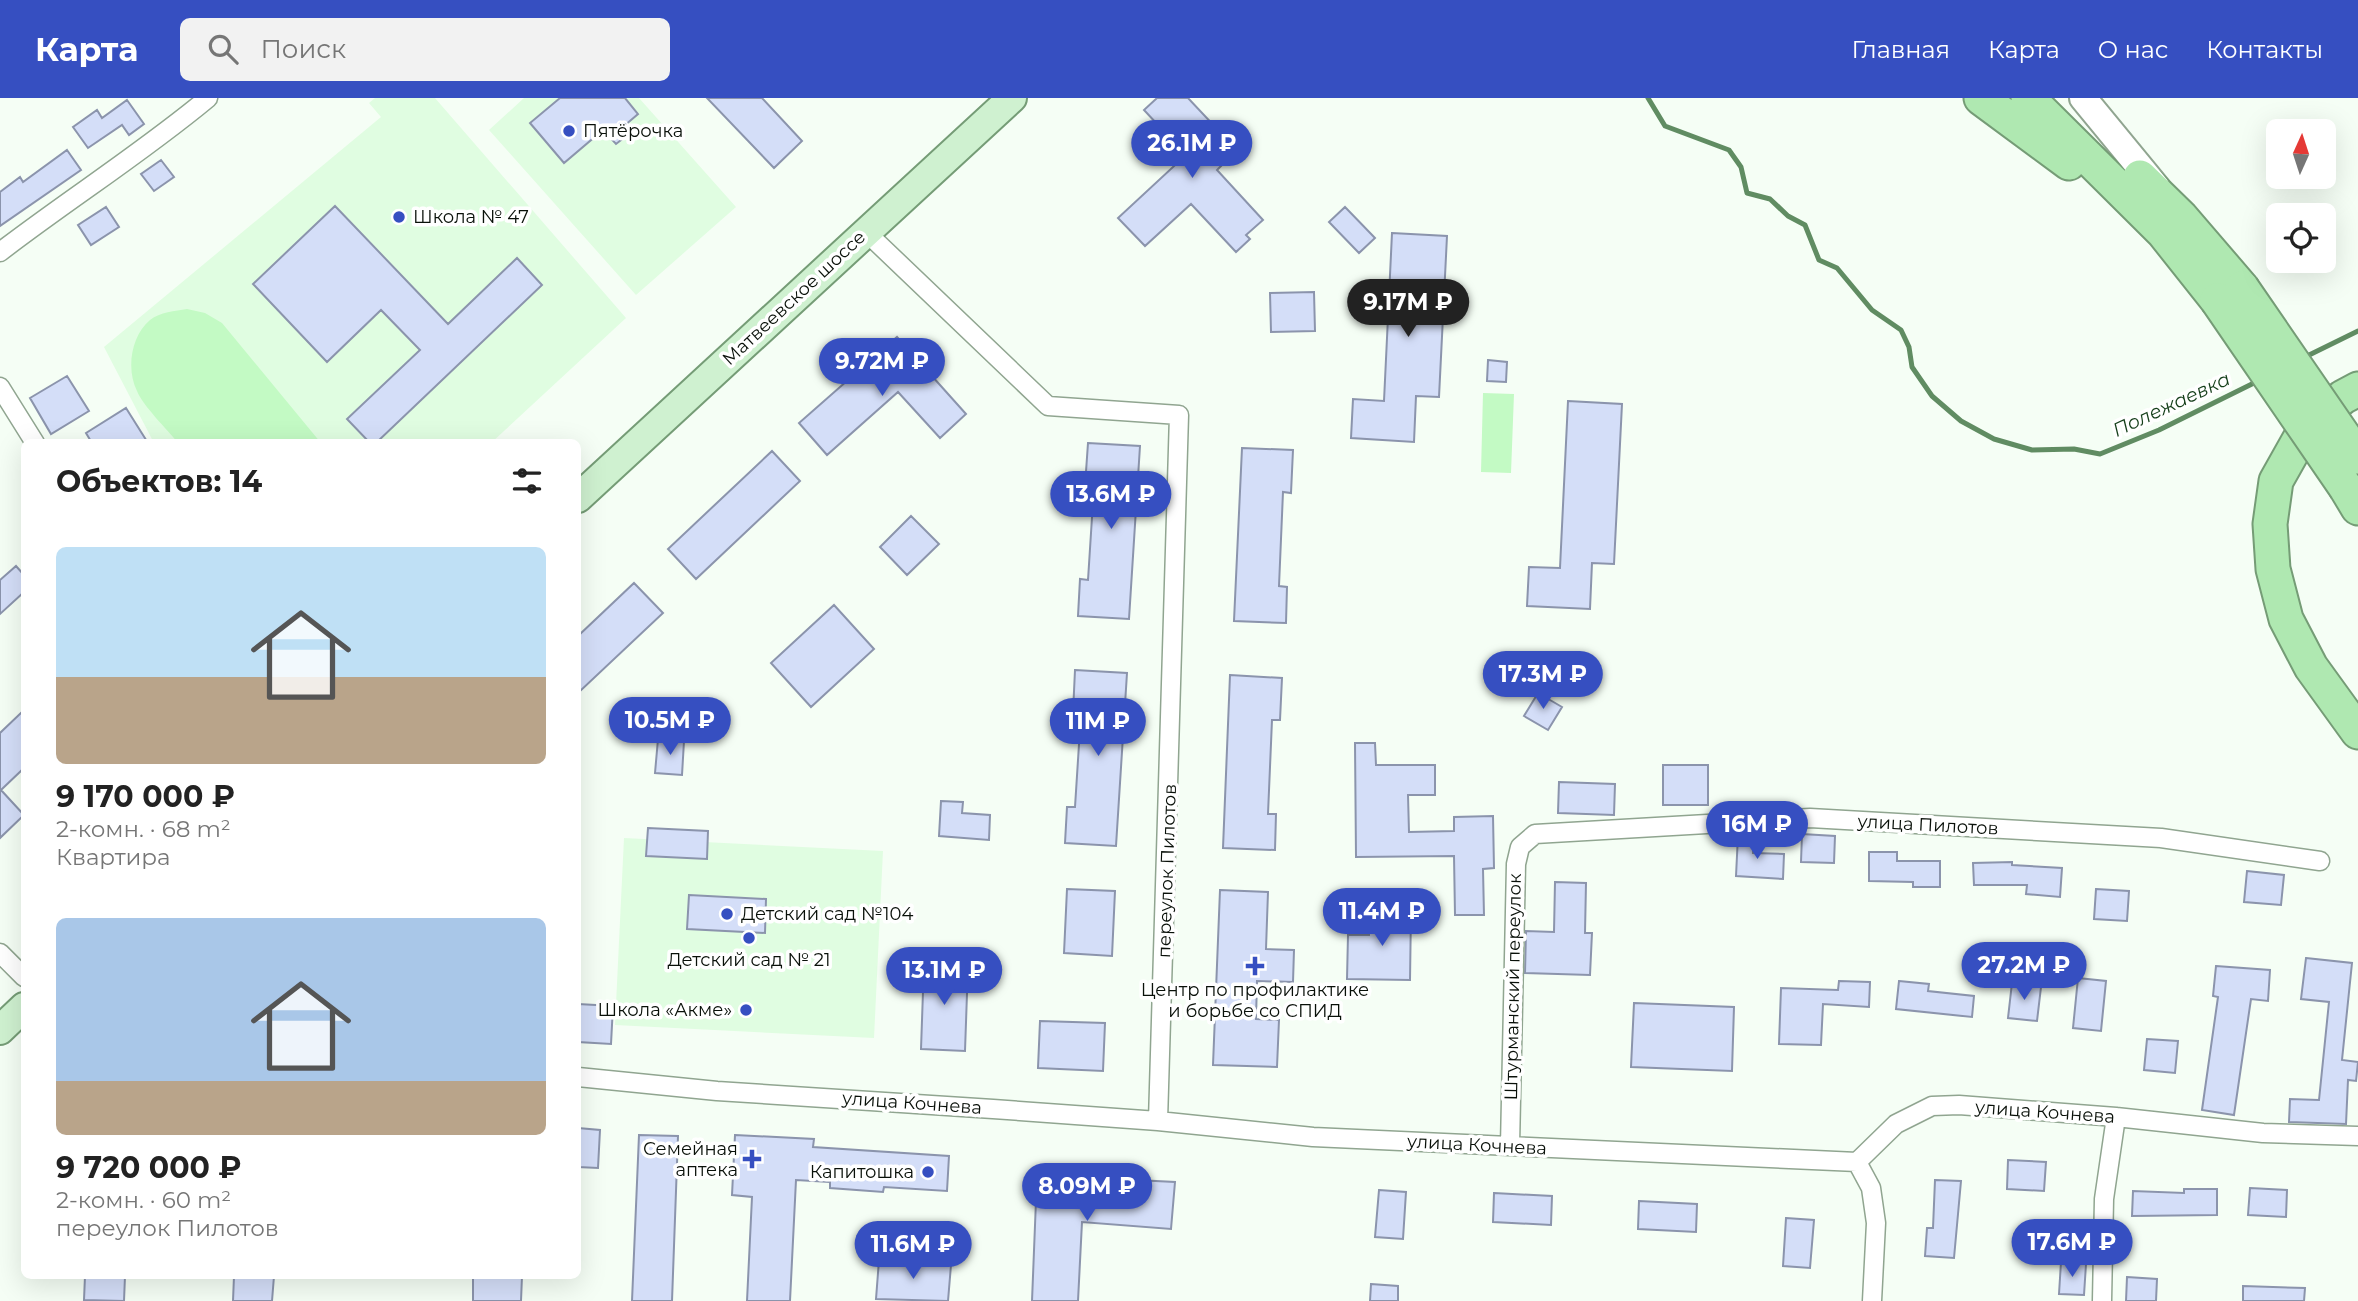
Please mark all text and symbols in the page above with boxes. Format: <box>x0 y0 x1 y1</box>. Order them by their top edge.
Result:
search box <box>180 18 670 81</box>
text: Карта <box>35 29 138 69</box>
icon: search <box>204 30 242 68</box>
text: Поиск <box>260 33 346 65</box>
text: Главная <box>1852 35 1950 64</box>
text: Карта <box>1988 35 2060 64</box>
text: О нас <box>2098 35 2168 64</box>
text: Контакты <box>2206 35 2323 64</box>
north arrow <box>2266 119 2336 189</box>
map controls <box>2266 119 2336 273</box>
place label: Пятёрочка <box>583 120 683 142</box>
pin: 26.1M ₽ <box>1127 120 1257 180</box>
marker: Пятёрочка <box>561 123 577 139</box>
text: 26.1M ₽ <box>1147 129 1237 157</box>
button: locate <box>2266 203 2336 273</box>
place label: Школа № 47 <box>413 206 529 228</box>
marker: Школа № 47 <box>391 209 407 225</box>
street label: Матвеевское шоссе <box>718 226 870 370</box>
pin: 9.17M ₽ <box>1343 280 1473 339</box>
text: 9.17M ₽ <box>1363 288 1453 316</box>
pin: 9.72M ₽ <box>817 338 947 398</box>
text: 9.72M ₽ <box>835 347 929 375</box>
water label: Полежаевка <box>2109 367 2234 442</box>
icon: filters <box>508 462 546 500</box>
text: Объектов: 14 <box>56 463 262 500</box>
pin: 13.6M ₽ <box>1046 472 1176 531</box>
text: 13.6M ₽ <box>1066 480 1156 508</box>
icon: home <box>238 592 364 718</box>
pin: 17.3M ₽ <box>1478 652 1608 711</box>
text: 17.3M ₽ <box>1499 660 1587 688</box>
pin: 10.5M ₽ <box>605 698 735 757</box>
pin: 11M ₽ <box>1049 698 1147 758</box>
text: 10.5M ₽ <box>625 706 715 734</box>
text: 11M ₽ <box>1066 707 1130 735</box>
text: 9 170 000 ₽ <box>56 778 235 815</box>
street label: переулок Пилотов <box>1153 783 1181 959</box>
pin: 16M ₽ <box>1708 802 1806 861</box>
text: 16M ₽ <box>1722 810 1792 838</box>
street label: улица Пилотов <box>1856 810 1999 840</box>
text: 2-комн. · 68 m² <box>56 815 231 843</box>
text: Квартира <box>56 843 170 871</box>
street label: Штурманский переулок <box>1500 873 1526 1101</box>
pin: 11.4M ₽ <box>1317 888 1447 948</box>
text: 11.4M ₽ <box>1339 897 1425 925</box>
place label: Детский сад №104 <box>741 903 913 925</box>
marker: Детский сад №104 <box>719 906 735 922</box>
marker: Детский сад № 21 <box>741 930 757 946</box>
pin: 27.2M ₽ <box>1959 942 2089 1002</box>
pin: 13.1M ₽ <box>879 948 1009 1007</box>
place label: Детский сад № 21 <box>668 949 831 971</box>
text: 27.2M ₽ <box>1978 951 2070 979</box>
text: 13.1M ₽ <box>902 956 986 984</box>
marker: Центр по профилактике и борьбе со СПИД <box>1245 956 1265 976</box>
icon: home <box>238 963 364 1089</box>
place label: Центр по профилактике и борьбе со СПИД <box>1141 979 1369 1022</box>
place label: Школа «Акме» <box>598 999 732 1021</box>
marker: Школа «Акме» <box>738 1002 754 1018</box>
street label: улица Кочнева <box>840 1087 983 1119</box>
street label: улица Кочнева <box>1973 1096 2116 1128</box>
street label: улица Кочнева <box>1406 1130 1547 1160</box>
place label: Семейная аптека <box>643 1138 738 1181</box>
text: 9 720 000 ₽ <box>56 1149 242 1186</box>
marker: Семейная аптека <box>744 1151 760 1167</box>
place label: Капитошка <box>810 1161 914 1183</box>
marker: Капитошка <box>920 1164 936 1180</box>
pin: 8.09M ₽ <box>1022 1164 1152 1223</box>
text: 8.09M ₽ <box>1038 1172 1136 1200</box>
text: 2-комн. · 60 m² <box>56 1186 231 1214</box>
text: переулок Пилотов <box>56 1214 279 1242</box>
pin: 17.6M ₽ <box>2007 1220 2137 1279</box>
pin: 11.6M ₽ <box>848 1222 978 1281</box>
text: 17.6M ₽ <box>2028 1228 2116 1256</box>
text: 11.6M ₽ <box>871 1230 955 1258</box>

